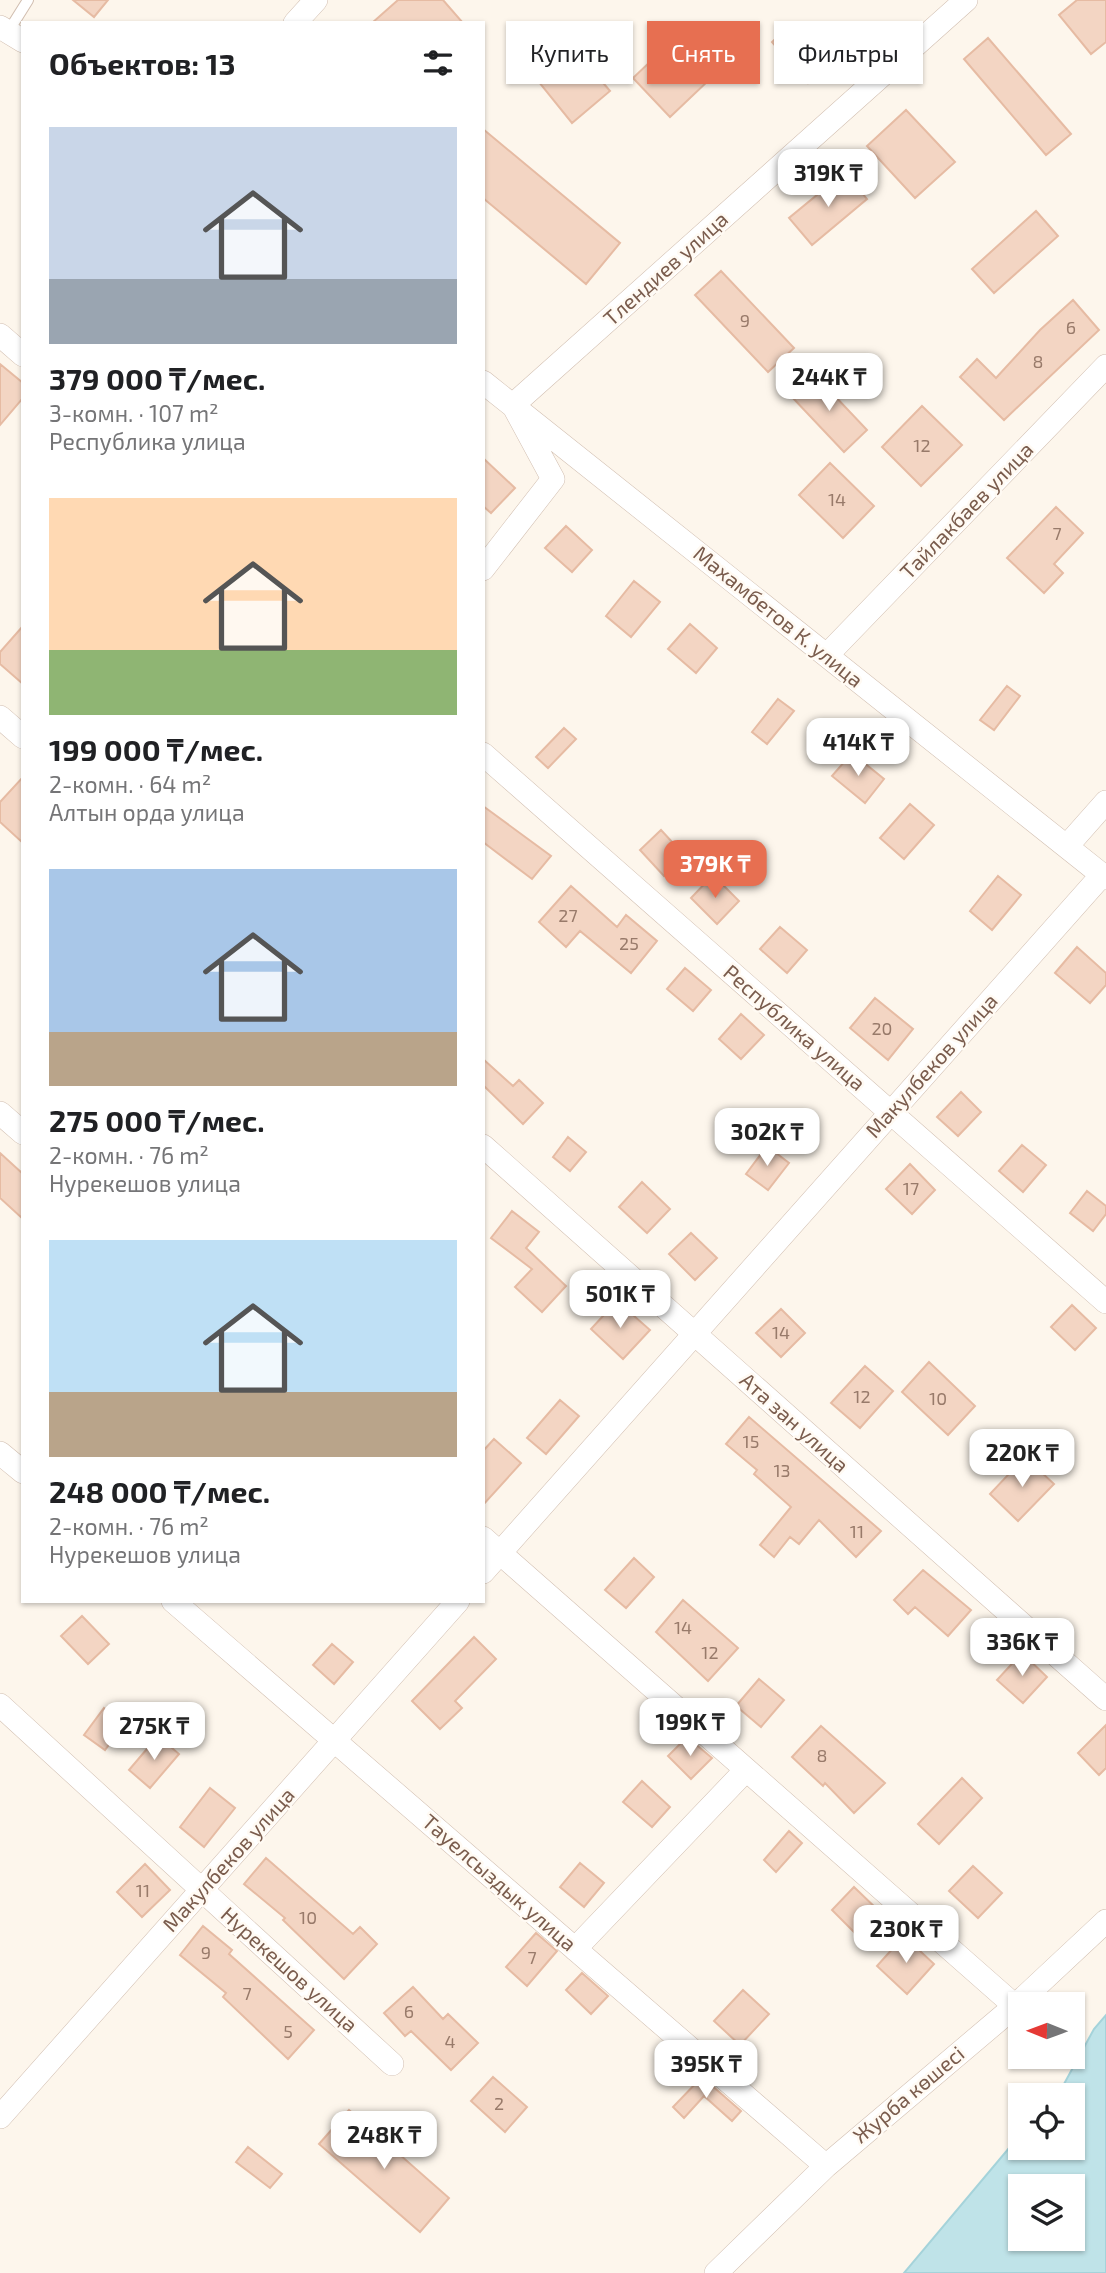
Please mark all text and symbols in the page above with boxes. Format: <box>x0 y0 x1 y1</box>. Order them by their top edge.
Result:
chip: Купить <box>506 21 633 84</box>
chip: Снять <box>647 21 760 84</box>
chip: Фильтры <box>774 21 923 84</box>
icon: filters <box>419 44 457 82</box>
text: Объектов: 13 <box>49 45 236 81</box>
pin: 319K ₸ <box>771 150 885 209</box>
text: 319K ₸ <box>794 158 862 186</box>
icon: home <box>190 172 316 298</box>
street label: Тлендиев улица <box>598 206 733 331</box>
house number: 9 <box>740 309 750 331</box>
house number: 6 <box>1066 316 1076 338</box>
house number: 8 <box>1033 350 1043 372</box>
pin: 244K ₸ <box>772 354 886 413</box>
text: 379 000 ₸/мес. <box>49 360 265 396</box>
text: 244K ₸ <box>792 362 866 390</box>
text: 3-комн. · 107 m² <box>49 399 219 427</box>
text: Республика улица <box>49 427 246 455</box>
house number: 12 <box>913 434 931 456</box>
street label: Тайлакбаев улица <box>894 436 1038 584</box>
house number: 14 <box>828 488 846 510</box>
house number: 7 <box>1052 522 1062 544</box>
street label: Махамбетов К. улица <box>689 540 869 693</box>
icon: home <box>190 543 316 669</box>
pin: 414K ₸ <box>801 718 915 778</box>
text: 414K ₸ <box>822 727 894 755</box>
text: 199 000 ₸/мес. <box>49 731 263 767</box>
text: 2-комн. · 64 m² <box>49 770 211 798</box>
text: Алтын орда улица <box>49 798 245 826</box>
pin: 379K ₸ <box>658 841 772 900</box>
text: 379K ₸ <box>680 849 750 877</box>
house number: 27 <box>558 904 578 926</box>
icon: home <box>190 914 316 1040</box>
house number: 25 <box>619 932 639 954</box>
street label: Республика улица <box>718 959 871 1096</box>
street label: Макулбеков улица <box>860 988 1003 1143</box>
house number: 20 <box>872 1017 892 1039</box>
text: 275 000 ₸/мес. <box>49 1102 265 1138</box>
pin: 302K ₸ <box>710 1108 824 1168</box>
text: 302K ₸ <box>731 1117 803 1145</box>
text: 2-комн. · 76 m² <box>49 1141 209 1169</box>
text: Нурекешов улица <box>49 1169 241 1197</box>
house number: 17 <box>903 1177 919 1199</box>
pin: 501K ₸ <box>563 1270 677 1330</box>
text: 501K ₸ <box>585 1279 655 1307</box>
icon: home <box>190 1285 316 1411</box>
house number: 14 <box>772 1321 790 1343</box>
street label: Ата зан улица <box>735 1367 854 1478</box>
house number: 12 <box>853 1385 871 1407</box>
house number: 10 <box>929 1387 947 1409</box>
house number: 15 <box>743 1430 759 1452</box>
pin: 220K ₸ <box>965 1430 1079 1489</box>
text: 220K ₸ <box>985 1438 1059 1466</box>
house number: 13 <box>773 1459 791 1481</box>
text: 248 000 ₸/мес. <box>49 1473 270 1509</box>
text: 2-комн. · 76 m² <box>49 1512 209 1540</box>
house number: 11 <box>850 1520 864 1542</box>
text: Нурекешов улица <box>49 1540 241 1568</box>
house number: 14 <box>674 1616 692 1638</box>
pin: 336K ₸ <box>965 1618 1079 1678</box>
text: 336K ₸ <box>986 1627 1058 1655</box>
house number: 12 <box>701 1641 719 1663</box>
pin: 199K ₸ <box>633 1698 747 1758</box>
pin: 275K ₸ <box>97 1702 211 1762</box>
text: 199K ₸ <box>656 1707 724 1735</box>
text: 275K ₸ <box>119 1711 189 1739</box>
house number: 8 <box>817 1744 827 1766</box>
street label: Макулбеков улица <box>157 1782 300 1937</box>
street label: Тауелсыздык улица <box>417 1808 582 1956</box>
house number: 11 <box>136 1879 150 1901</box>
street label: Нурекешов улица <box>216 1901 363 2038</box>
house number: 10 <box>299 1906 317 1928</box>
pin: 230K ₸ <box>849 1906 963 1965</box>
text: 230K ₸ <box>870 1914 942 1942</box>
house number: 9 <box>201 1941 211 1963</box>
house number: 7 <box>527 1946 537 1968</box>
house number: 7 <box>242 1982 252 2004</box>
north arrow <box>1008 1992 1085 2068</box>
map controls <box>1008 1992 1085 2251</box>
house number: 6 <box>404 2000 414 2022</box>
house number: 5 <box>283 2020 293 2042</box>
house number: 4 <box>444 2030 456 2052</box>
pin: 395K ₸ <box>649 2040 763 2100</box>
street label: Журба көшесі <box>847 2040 969 2148</box>
text: 395K ₸ <box>670 2049 742 2077</box>
button: locate <box>1008 2083 1085 2160</box>
house number: 2 <box>494 2092 504 2114</box>
pin: 248K ₸ <box>327 2112 441 2171</box>
text: 248K ₸ <box>347 2120 421 2148</box>
button: layers <box>1008 2174 1085 2251</box>

